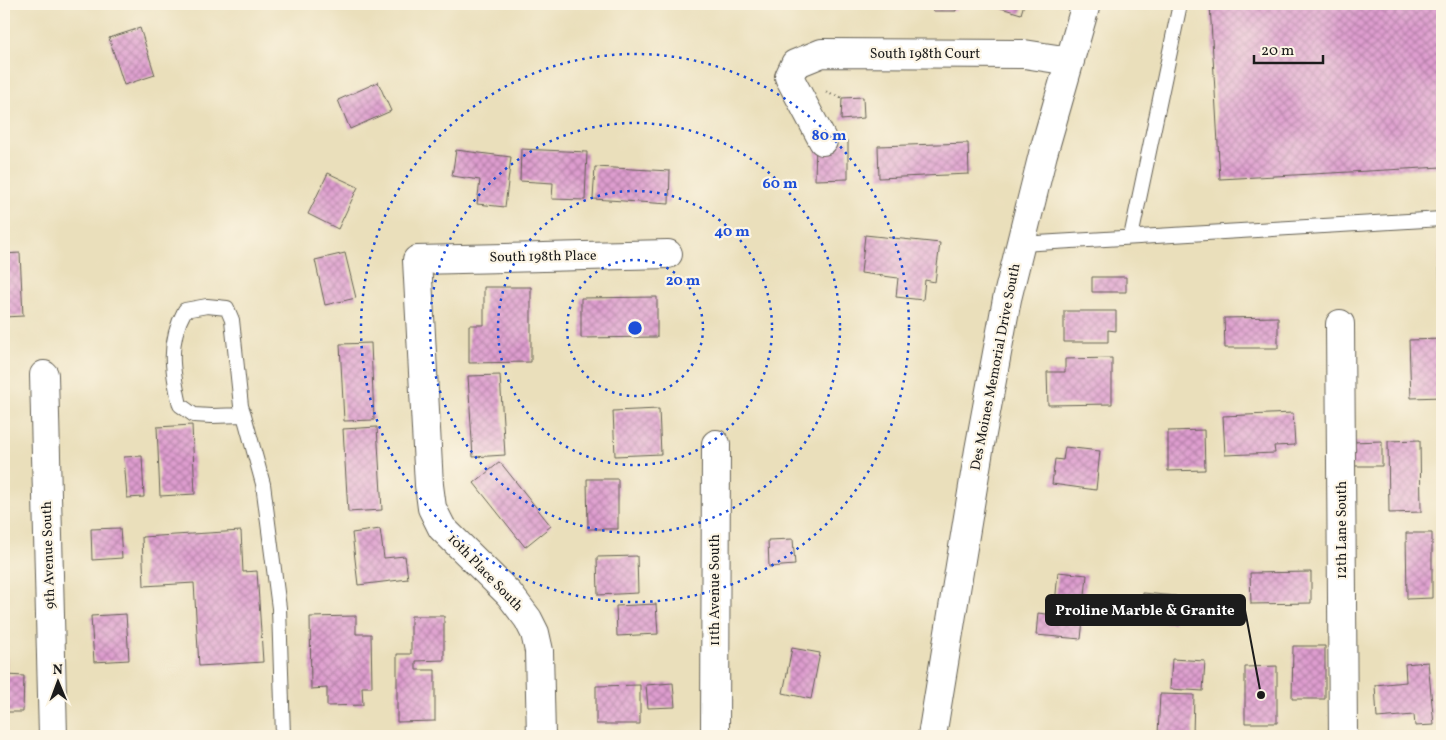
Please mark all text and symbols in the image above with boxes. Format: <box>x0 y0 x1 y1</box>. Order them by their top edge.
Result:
scale bar <box>1254 32 1322 64</box>
text: 20 m <box>1261 41 1294 62</box>
street label: South 198th Court <box>870 45 980 64</box>
text: 80 m <box>812 126 847 147</box>
text: 60 m <box>763 174 798 195</box>
text: 40 m <box>714 222 750 243</box>
street label: South 198th Place <box>489 247 597 267</box>
street label: Des Moines Memorial Drive South <box>967 262 1025 472</box>
text: 20 m <box>666 271 701 292</box>
centre of rings <box>626 319 644 337</box>
street label: 12th Lane South <box>1333 481 1352 579</box>
street label: 9th Avenue South <box>38 501 60 609</box>
street label: 10th Place South <box>443 530 527 616</box>
street label: 11th Avenue South <box>706 534 725 646</box>
callout: Proline Marble & Granite <box>1046 595 1245 625</box>
text: Proline Marble & Granite <box>1055 601 1235 622</box>
north arrow <box>32 658 82 708</box>
text: N <box>53 661 63 680</box>

